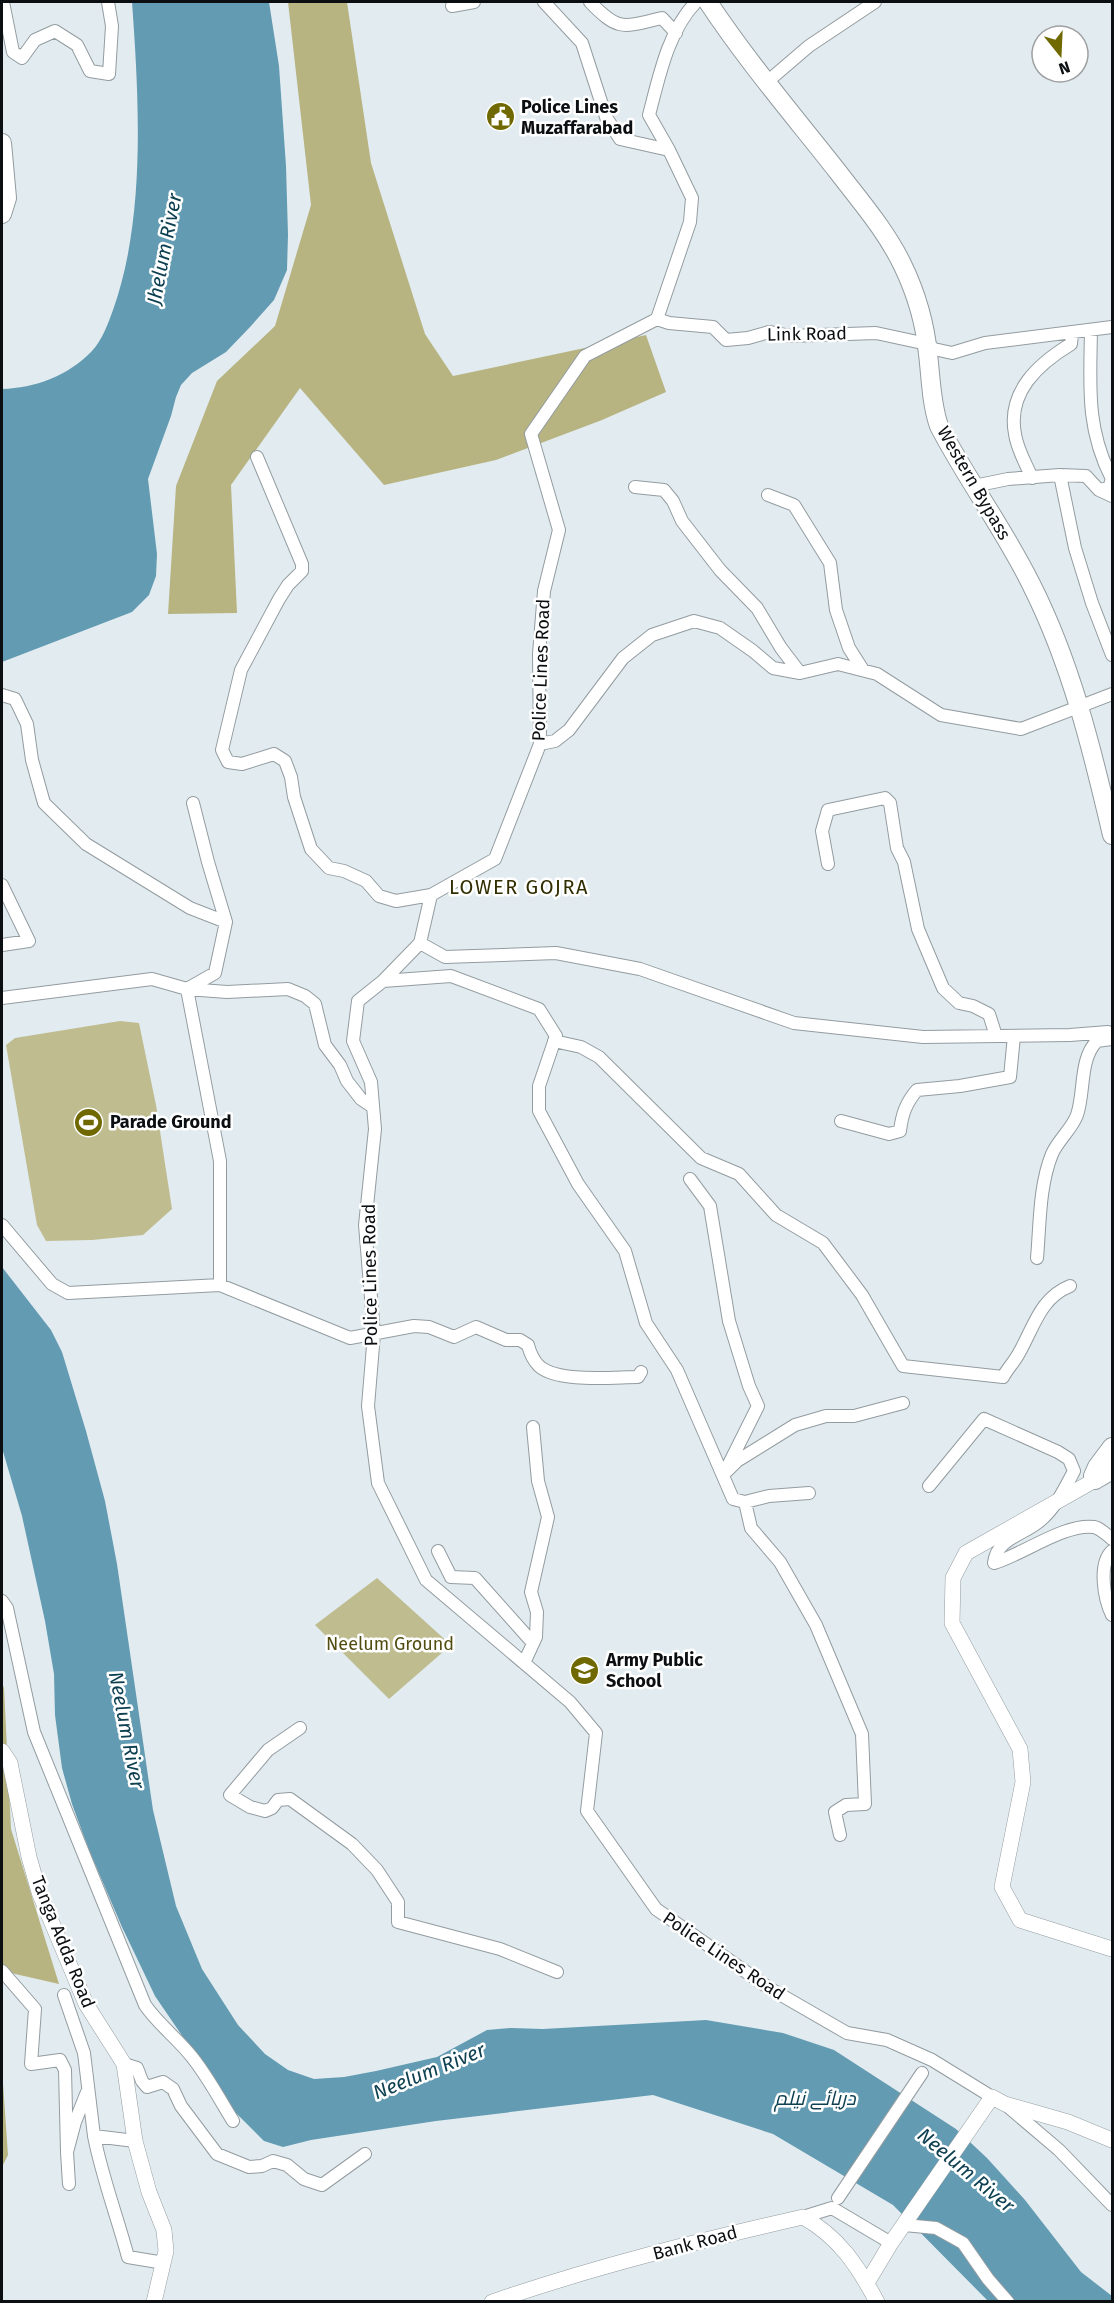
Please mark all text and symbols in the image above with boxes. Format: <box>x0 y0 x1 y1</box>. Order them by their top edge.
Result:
north arrow <box>1030 24 1090 84</box>
text: N <box>1057 57 1072 78</box>
place label: Police Lines Muzaffarabad <box>521 96 633 139</box>
public building icon: Police Lines Muzaffarabad <box>484 101 516 133</box>
water label: Jhelum River <box>141 190 187 308</box>
street label: Link Road <box>767 322 847 346</box>
street label: Western Bypass <box>933 422 1015 544</box>
street label: Police Lines Road <box>528 598 554 742</box>
district label: LOWER GOJRA <box>449 875 589 899</box>
sports icon: Parade Ground <box>73 1106 105 1138</box>
place label: Parade Ground <box>110 1111 231 1133</box>
street label: Police Lines Road <box>358 1203 382 1347</box>
park label: Neelum Ground <box>326 1633 454 1655</box>
place label: Army Public School <box>605 1649 703 1692</box>
school or university icon: Army Public School <box>569 1654 601 1686</box>
water label: Neelum River <box>104 1669 150 1792</box>
street label: Tanga Adda Road <box>27 1873 99 2011</box>
street label: Police Lines Road <box>659 1907 789 2005</box>
water label: Neelum River <box>369 2037 490 2104</box>
water label: دریائے نیلم <box>773 2086 857 2112</box>
water label: Neelum River <box>913 2123 1020 2218</box>
street label: Bank Road <box>650 2221 740 2265</box>

